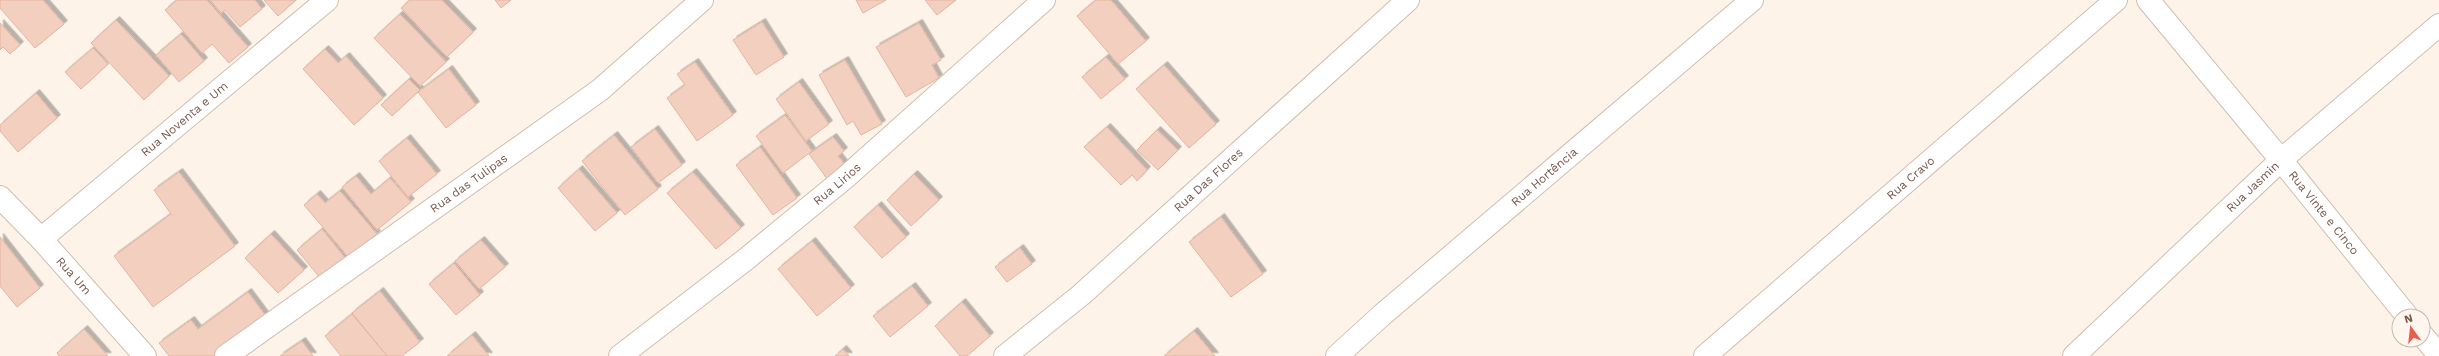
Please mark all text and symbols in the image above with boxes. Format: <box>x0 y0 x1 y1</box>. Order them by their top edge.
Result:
street label: Rua Noventa e Um <box>138 79 231 159</box>
street label: Rua Das Flores <box>1171 145 1246 215</box>
street label: Rua Hortência <box>1508 145 1580 209</box>
street label: Rua das Tulipas <box>427 151 510 216</box>
street label: Rua Cravo <box>1884 153 1937 202</box>
street label: Rua Jasmin <box>2223 159 2282 215</box>
street label: Rua Lirios <box>810 160 864 208</box>
street label: Rua Vinte e Cinco <box>2286 168 2362 258</box>
street label: Rua Um <box>53 254 94 298</box>
north arrow <box>2391 308 2431 348</box>
text: N <box>2403 311 2414 326</box>

